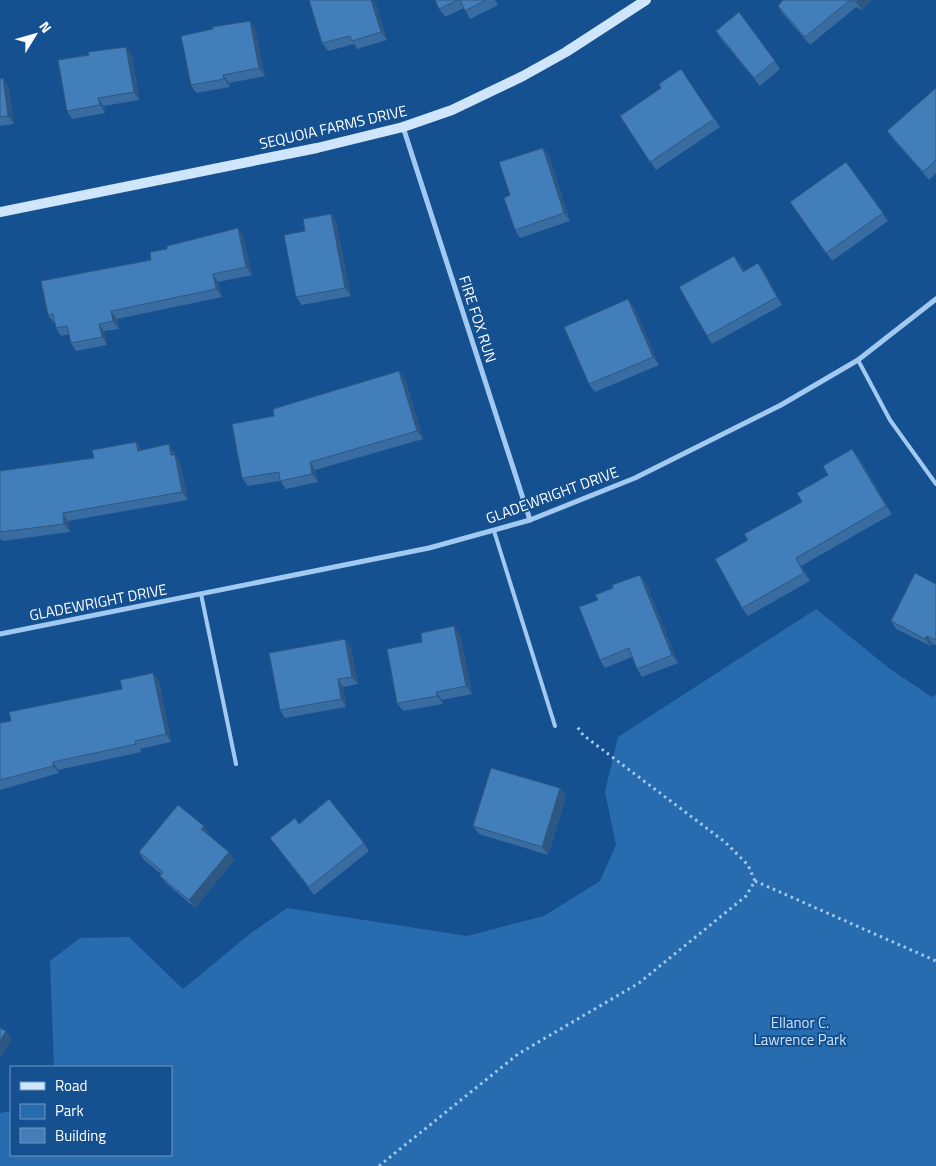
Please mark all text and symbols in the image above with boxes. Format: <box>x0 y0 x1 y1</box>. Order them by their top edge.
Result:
north arrow <box>10 10 60 60</box>
text: N <box>34 17 57 37</box>
street label: SEQUOIA FARMS DRIVE <box>257 99 409 155</box>
street label: FIRE FOX RUN <box>453 272 503 366</box>
street label: GLADEWRIGHT DRIVE <box>482 460 622 530</box>
street label: GLADEWRIGHT DRIVE <box>27 577 169 627</box>
park label: Ellanor C. Lawrence Park <box>754 1011 846 1051</box>
legend <box>10 1066 172 1156</box>
text: Road <box>55 1074 87 1097</box>
text: Park <box>55 1099 84 1122</box>
text: Building <box>55 1124 106 1147</box>

